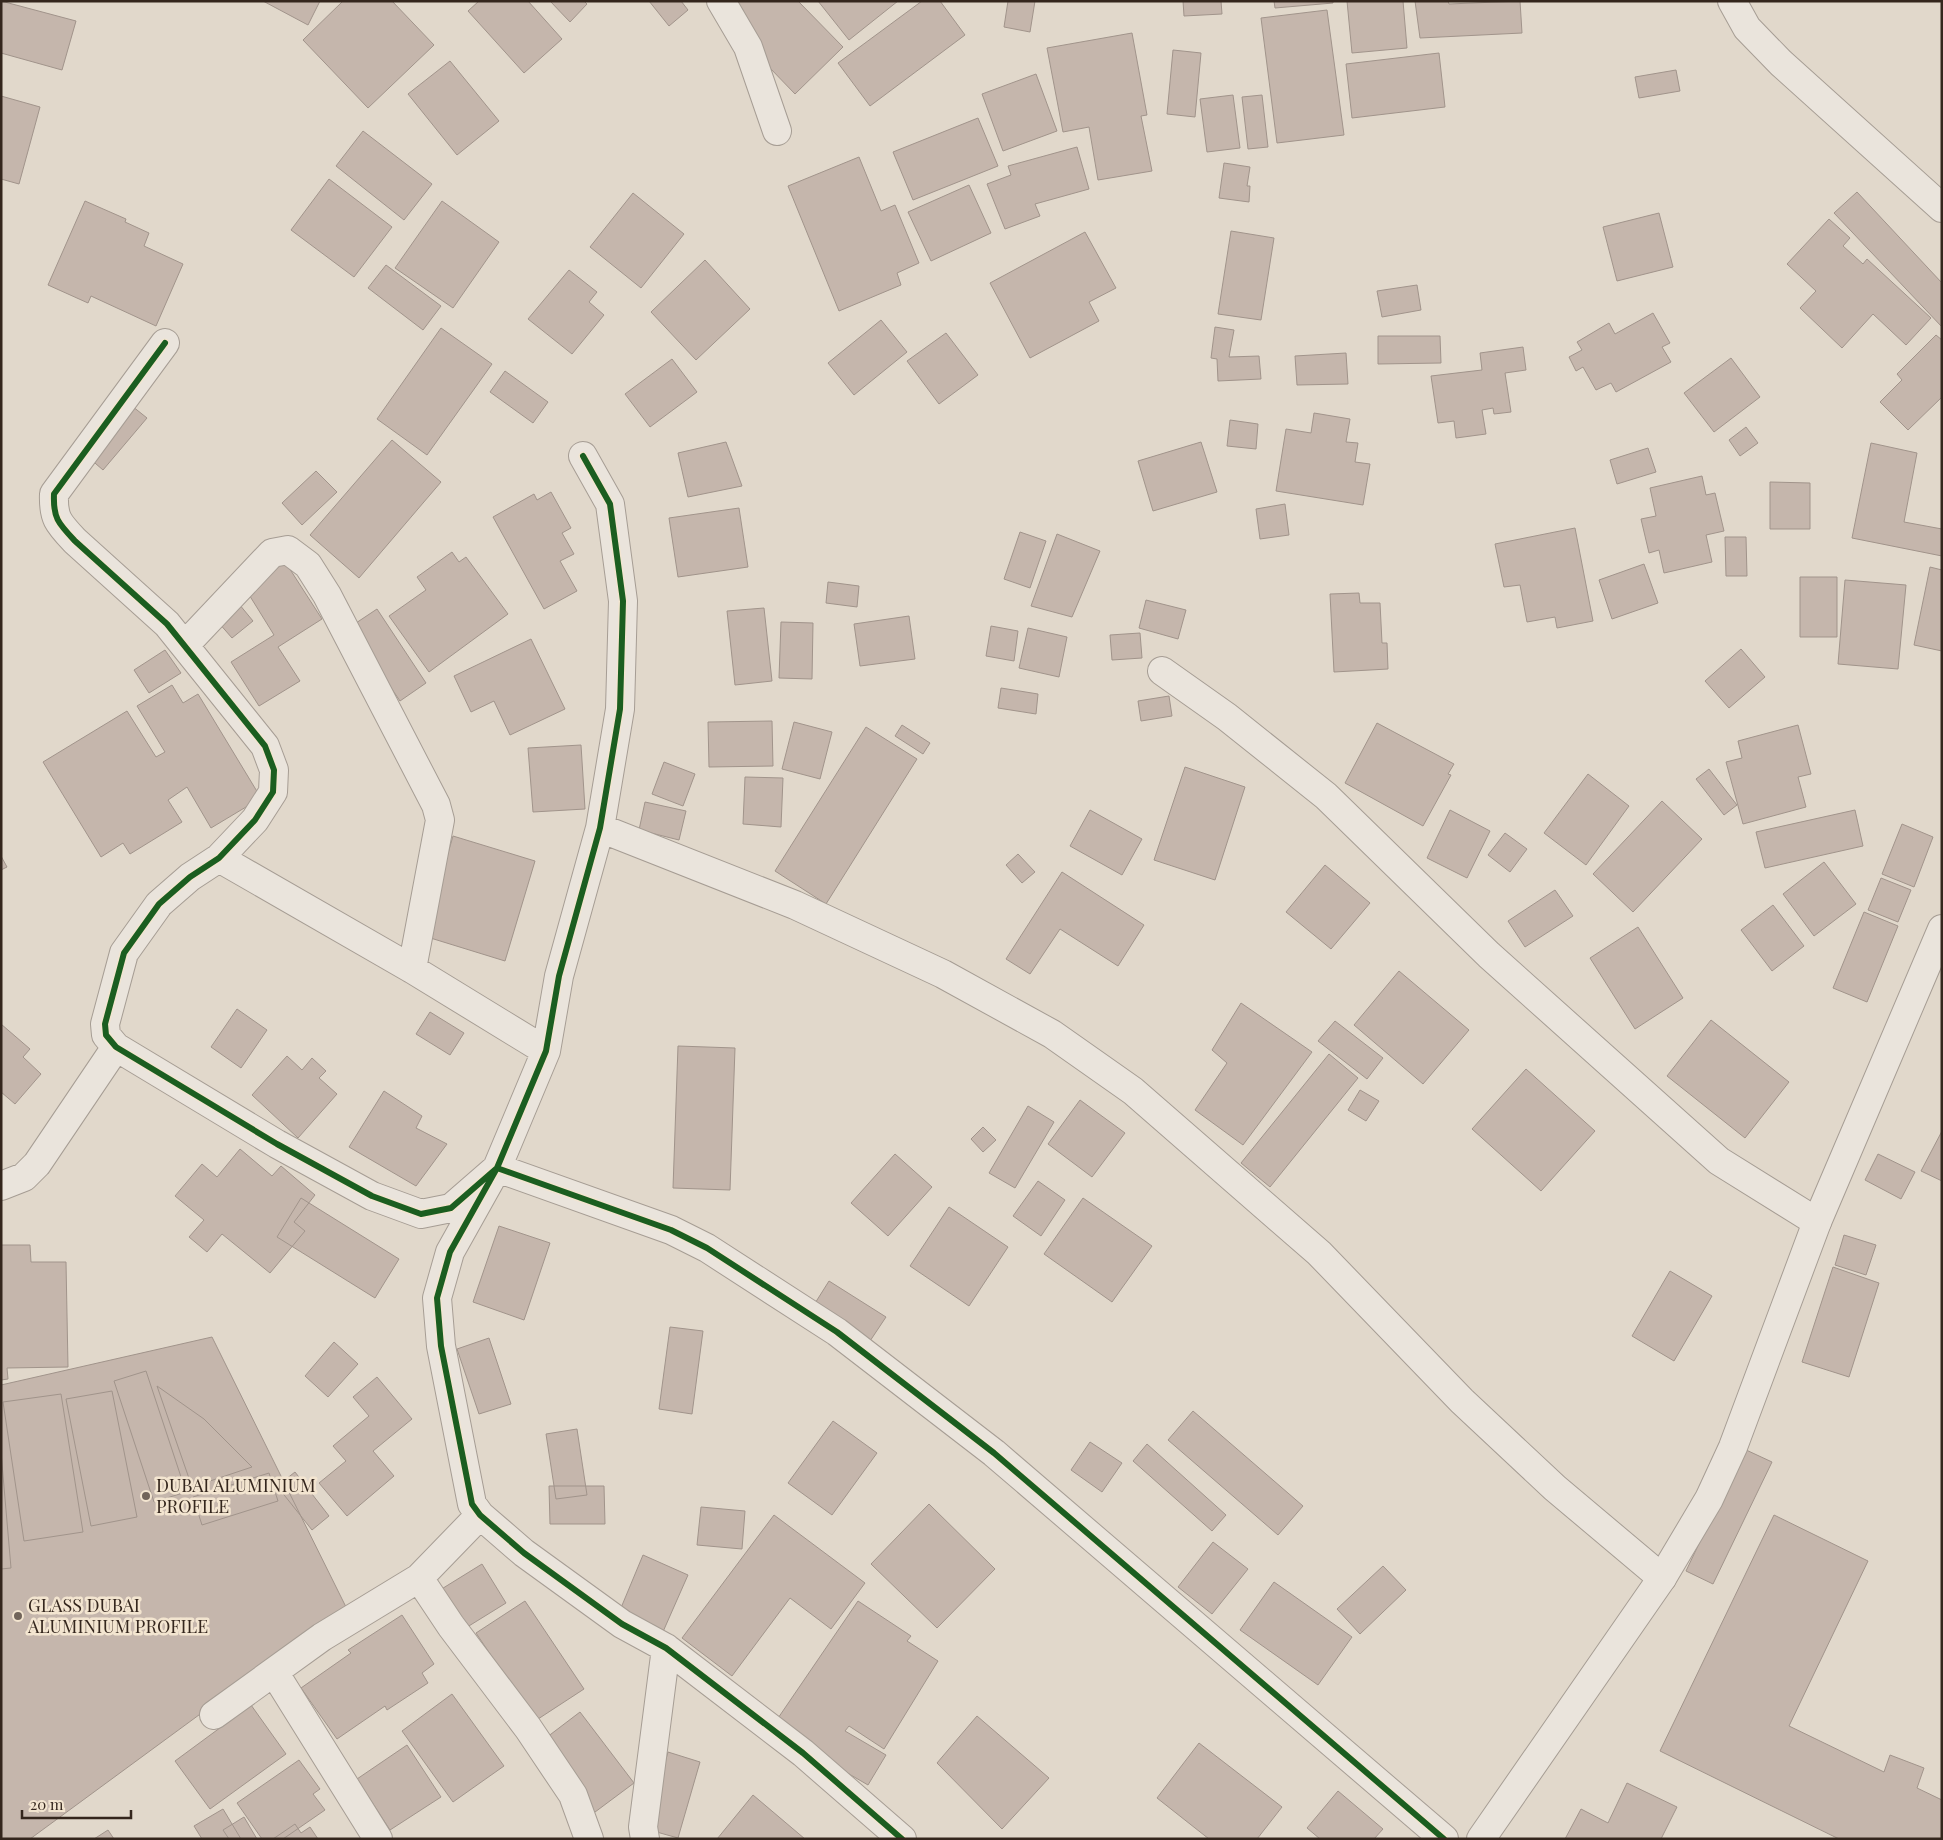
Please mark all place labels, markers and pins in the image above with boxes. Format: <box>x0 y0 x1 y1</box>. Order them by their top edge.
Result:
place label: DUBAI ALUMINIUM PROFILE <box>156 1473 316 1518</box>
marker: DUBAI ALUMINIUM PROFILE <box>140 1490 152 1502</box>
place label: GLASS DUBAI ALUMINIUM PROFILE <box>27 1593 208 1638</box>
marker: GLASS DUBAI ALUMINIUM PROFILE <box>12 1610 24 1622</box>

